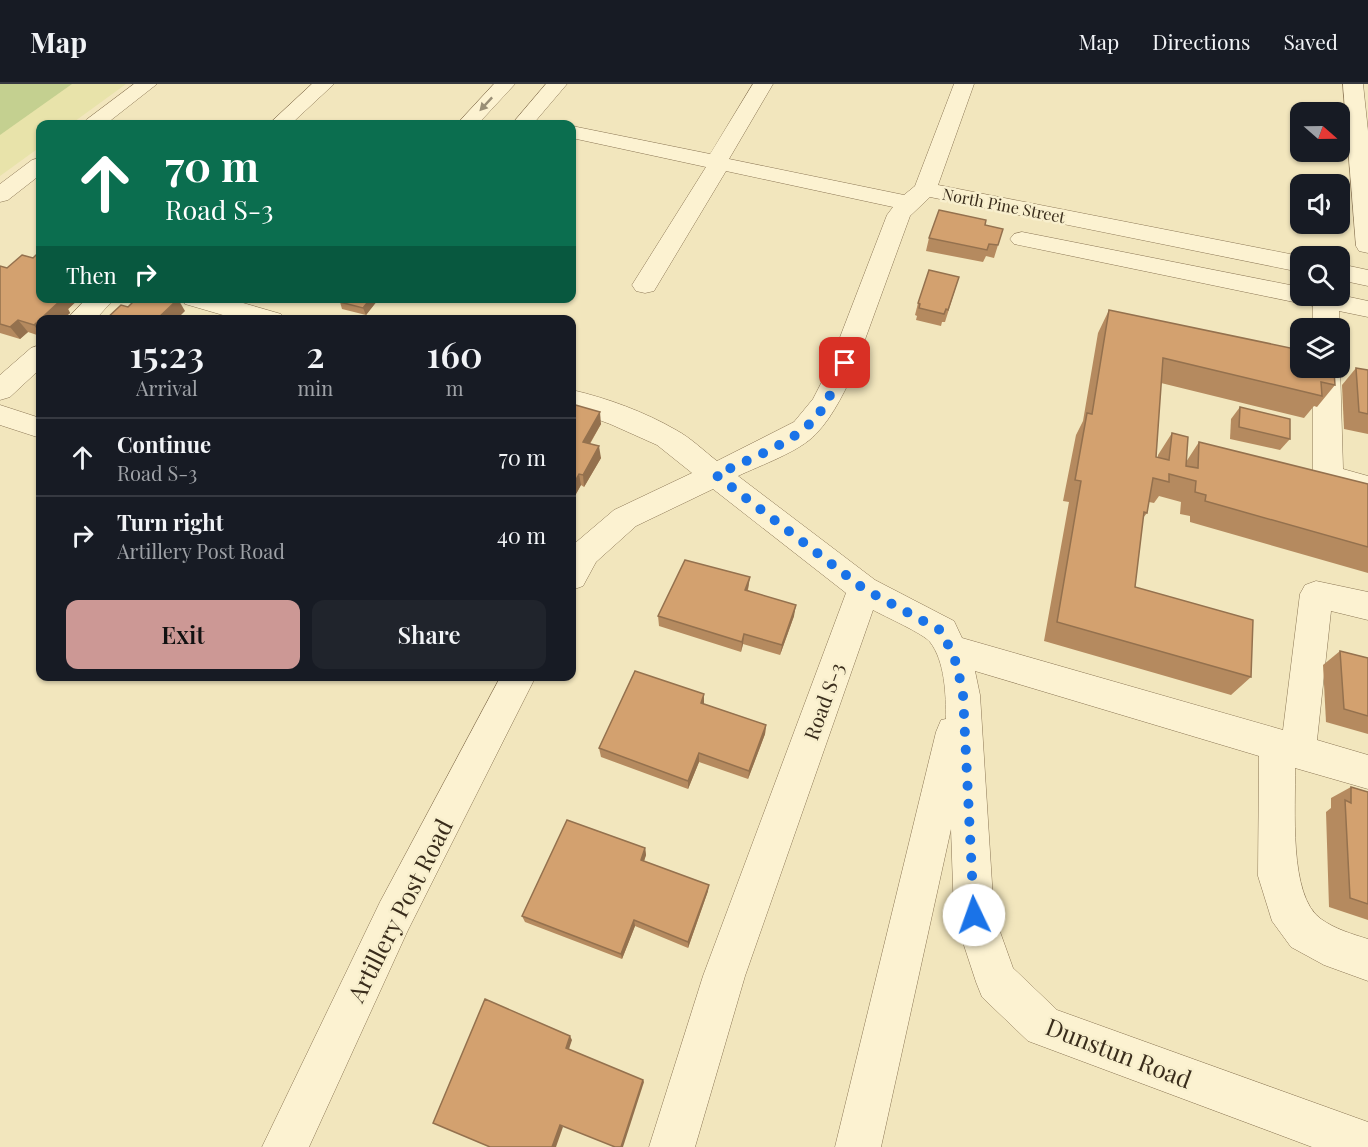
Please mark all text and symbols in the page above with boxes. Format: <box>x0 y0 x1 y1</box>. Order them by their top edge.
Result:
text: Map <box>30 23 87 60</box>
text: Map <box>1078 27 1119 55</box>
text: Directions <box>1152 27 1250 55</box>
text: Saved <box>1283 27 1338 55</box>
one-way arrow <box>479 97 493 112</box>
north arrow <box>1290 102 1350 162</box>
map controls <box>1290 102 1350 378</box>
text: 70 m <box>165 137 259 193</box>
icon: ahead <box>66 144 144 222</box>
button: sound <box>1290 174 1350 234</box>
street label: North Pine Street <box>941 183 1067 227</box>
text: Road S-3 <box>165 191 273 227</box>
button: search <box>1290 246 1350 306</box>
icon: right <box>129 258 162 291</box>
text: Then <box>66 260 117 290</box>
button: layers <box>1290 318 1350 378</box>
text: 15:23 <box>129 329 204 377</box>
text: 2 <box>306 329 325 377</box>
text: 160 <box>427 329 483 377</box>
pin <box>819 337 870 388</box>
icon: arrive <box>828 346 861 379</box>
text: Arrival <box>136 374 198 401</box>
text: min <box>298 374 333 401</box>
text: m <box>446 374 463 401</box>
text: Continue <box>117 429 211 459</box>
icon: ahead <box>66 441 99 474</box>
text: 70 m <box>499 442 546 472</box>
text: Road S-3 <box>117 459 197 486</box>
text: Turn right <box>117 507 223 537</box>
icon: right <box>66 519 99 552</box>
text: 40 m <box>497 520 546 550</box>
text: Artillery Post Road <box>117 537 285 564</box>
button: Exit <box>66 600 300 669</box>
button: Share <box>312 600 546 669</box>
street label: Road S-3 <box>797 659 849 743</box>
street label: Artillery Post Road <box>339 813 459 1008</box>
position arrow <box>942 883 1006 947</box>
street label: Dunstun Road <box>1042 1010 1197 1094</box>

